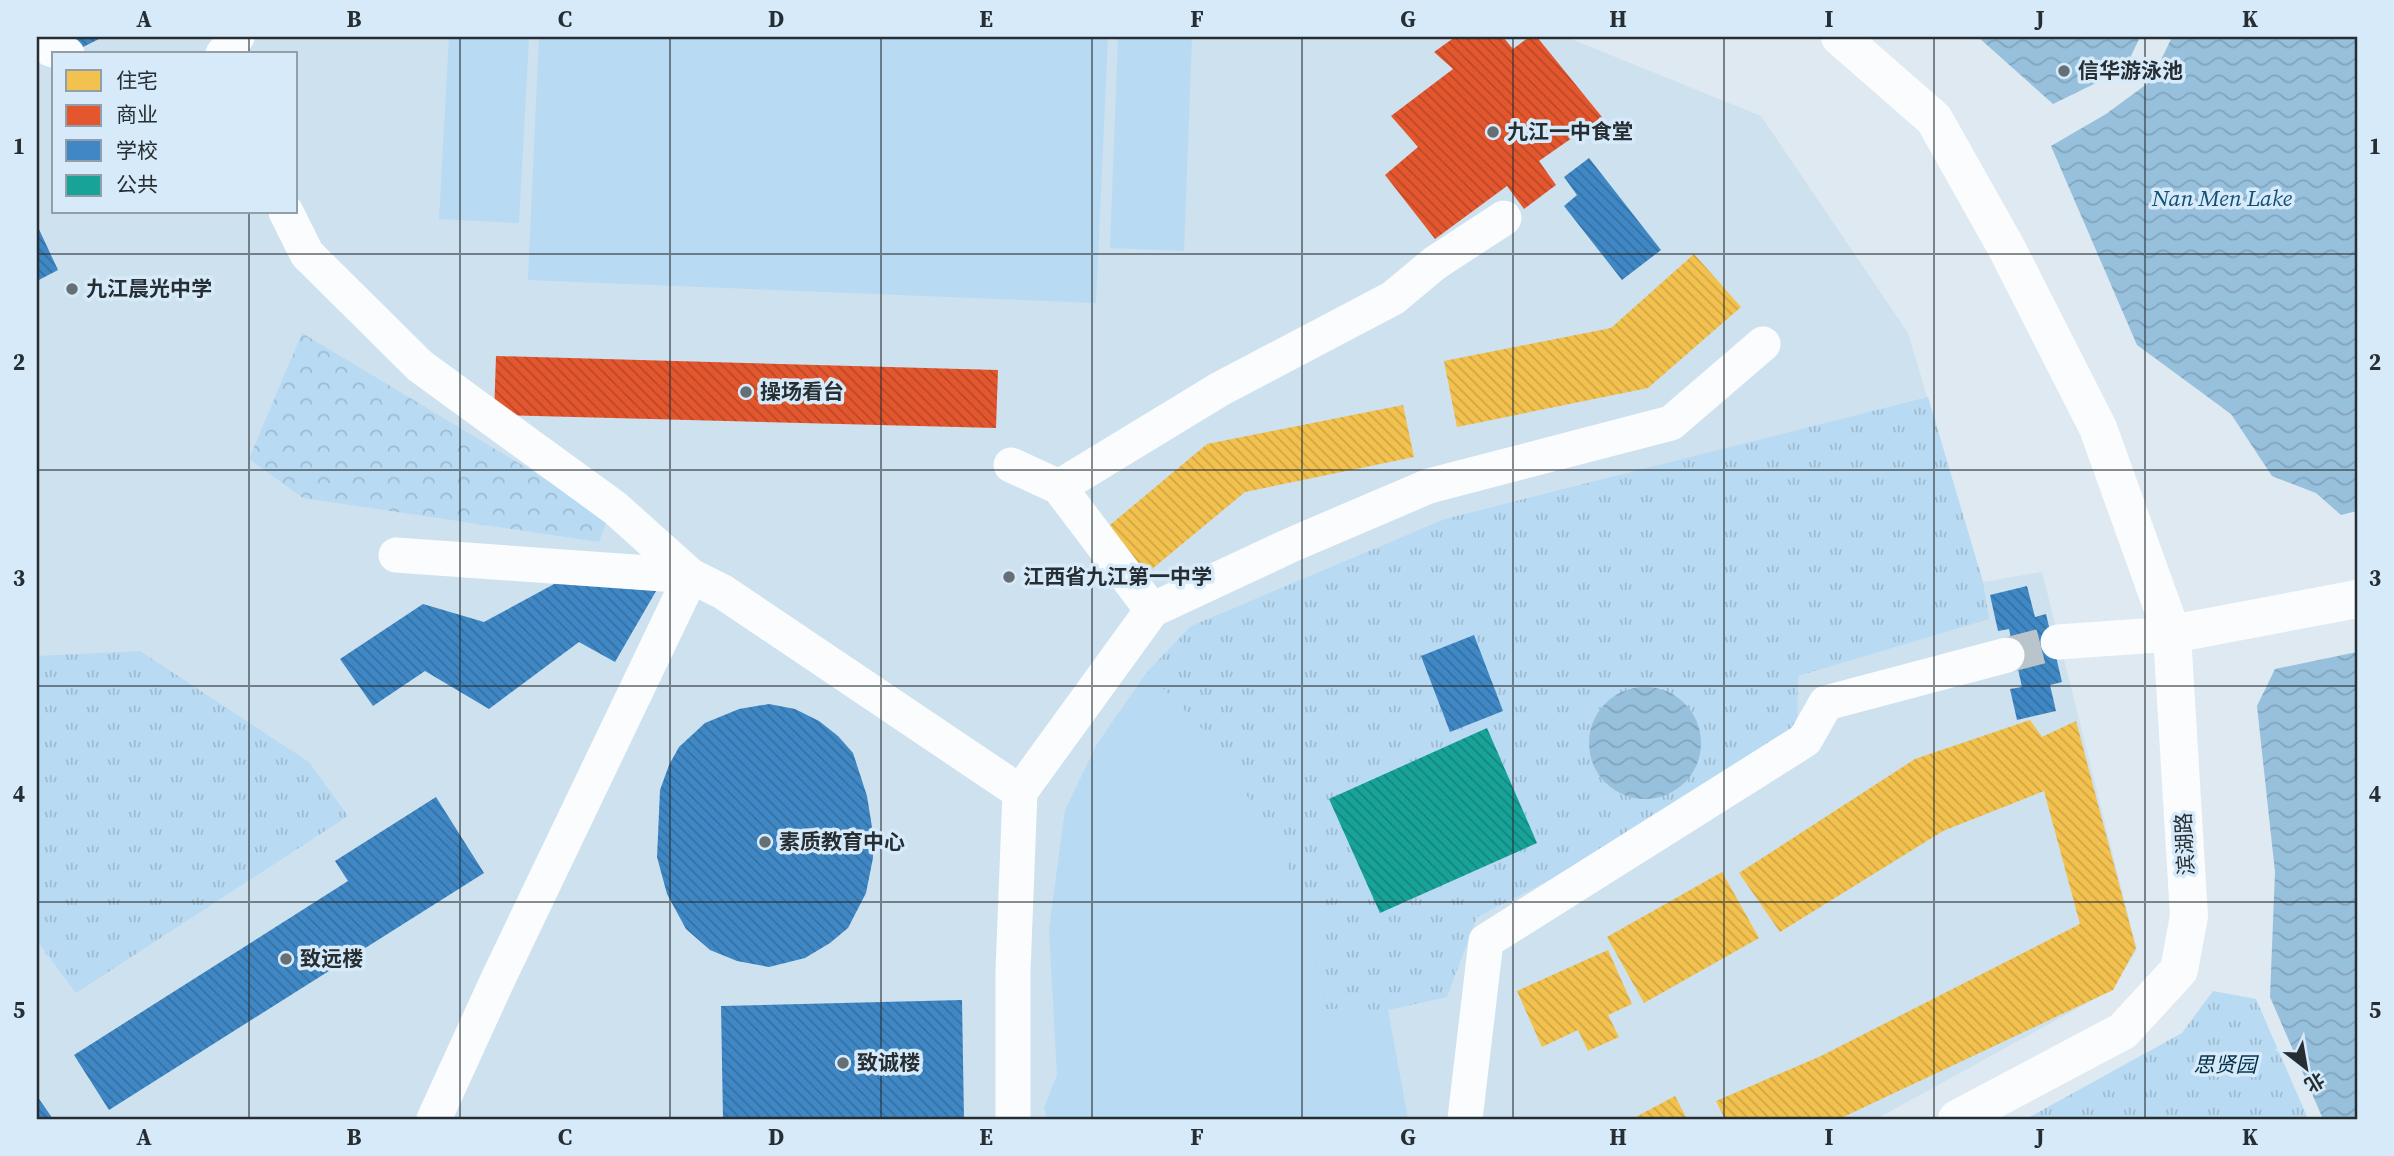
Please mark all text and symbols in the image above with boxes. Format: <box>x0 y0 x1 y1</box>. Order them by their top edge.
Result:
text: A <box>136 3 152 35</box>
text: B <box>347 3 362 35</box>
text: C <box>558 3 572 35</box>
text: D <box>768 3 784 35</box>
text: E <box>979 3 993 35</box>
text: F <box>1190 3 1204 35</box>
text: G <box>1400 3 1416 35</box>
text: H <box>1609 3 1627 35</box>
text: I <box>1825 3 1834 35</box>
text: J <box>2033 3 2045 35</box>
text: K <box>2242 3 2258 35</box>
legend <box>52 52 298 214</box>
place label: 信华游泳池 <box>2078 56 2183 85</box>
marker: 信华游泳池 <box>2056 63 2072 79</box>
text: 住宅 <box>116 66 158 95</box>
text: 商业 <box>116 100 158 129</box>
place label: 九江一中食堂 <box>1507 117 1633 146</box>
marker: 九江一中食堂 <box>1485 124 1501 140</box>
text: 1 <box>13 130 25 162</box>
text: 1 <box>2369 130 2381 162</box>
text: 学校 <box>116 136 158 165</box>
text: 公共 <box>116 170 158 199</box>
water label: Nan Men Lake <box>2151 182 2293 214</box>
place label: 九江晨光中学 <box>86 274 212 303</box>
marker: 九江晨光中学 <box>64 281 80 297</box>
text: 2 <box>13 346 25 378</box>
text: 2 <box>2369 346 2381 378</box>
place label: 操场看台 <box>760 377 844 406</box>
marker: 操场看台 <box>738 384 754 400</box>
text: 3 <box>13 562 25 594</box>
place label: 江西省九江第一中学 <box>1023 562 1212 591</box>
text: 3 <box>2369 562 2381 594</box>
marker: 江西省九江第一中学 <box>1001 569 1017 585</box>
text: 4 <box>13 778 25 810</box>
text: 4 <box>2369 778 2381 810</box>
street label: 滨湖路 <box>2168 812 2201 876</box>
place label: 素质教育中心 <box>779 827 905 856</box>
marker: 素质教育中心 <box>757 834 773 850</box>
place label: 致远楼 <box>300 944 363 973</box>
marker: 致远楼 <box>278 951 294 967</box>
text: 5 <box>13 994 25 1026</box>
text: 5 <box>2369 994 2381 1026</box>
north arrow <box>2272 1034 2342 1104</box>
place label: 致诚楼 <box>857 1048 920 1077</box>
park label: 思贤园 <box>2194 1050 2259 1079</box>
marker: 致诚楼 <box>835 1055 851 1071</box>
text: 北 <box>2300 1067 2330 1099</box>
text: A <box>136 1121 152 1153</box>
text: B <box>347 1121 362 1153</box>
text: C <box>558 1121 572 1153</box>
text: D <box>768 1121 784 1153</box>
text: E <box>979 1121 993 1153</box>
text: F <box>1190 1121 1204 1153</box>
text: G <box>1400 1121 1416 1153</box>
text: H <box>1609 1121 1627 1153</box>
text: I <box>1825 1121 1834 1153</box>
text: J <box>2033 1121 2045 1153</box>
text: K <box>2242 1121 2258 1153</box>

